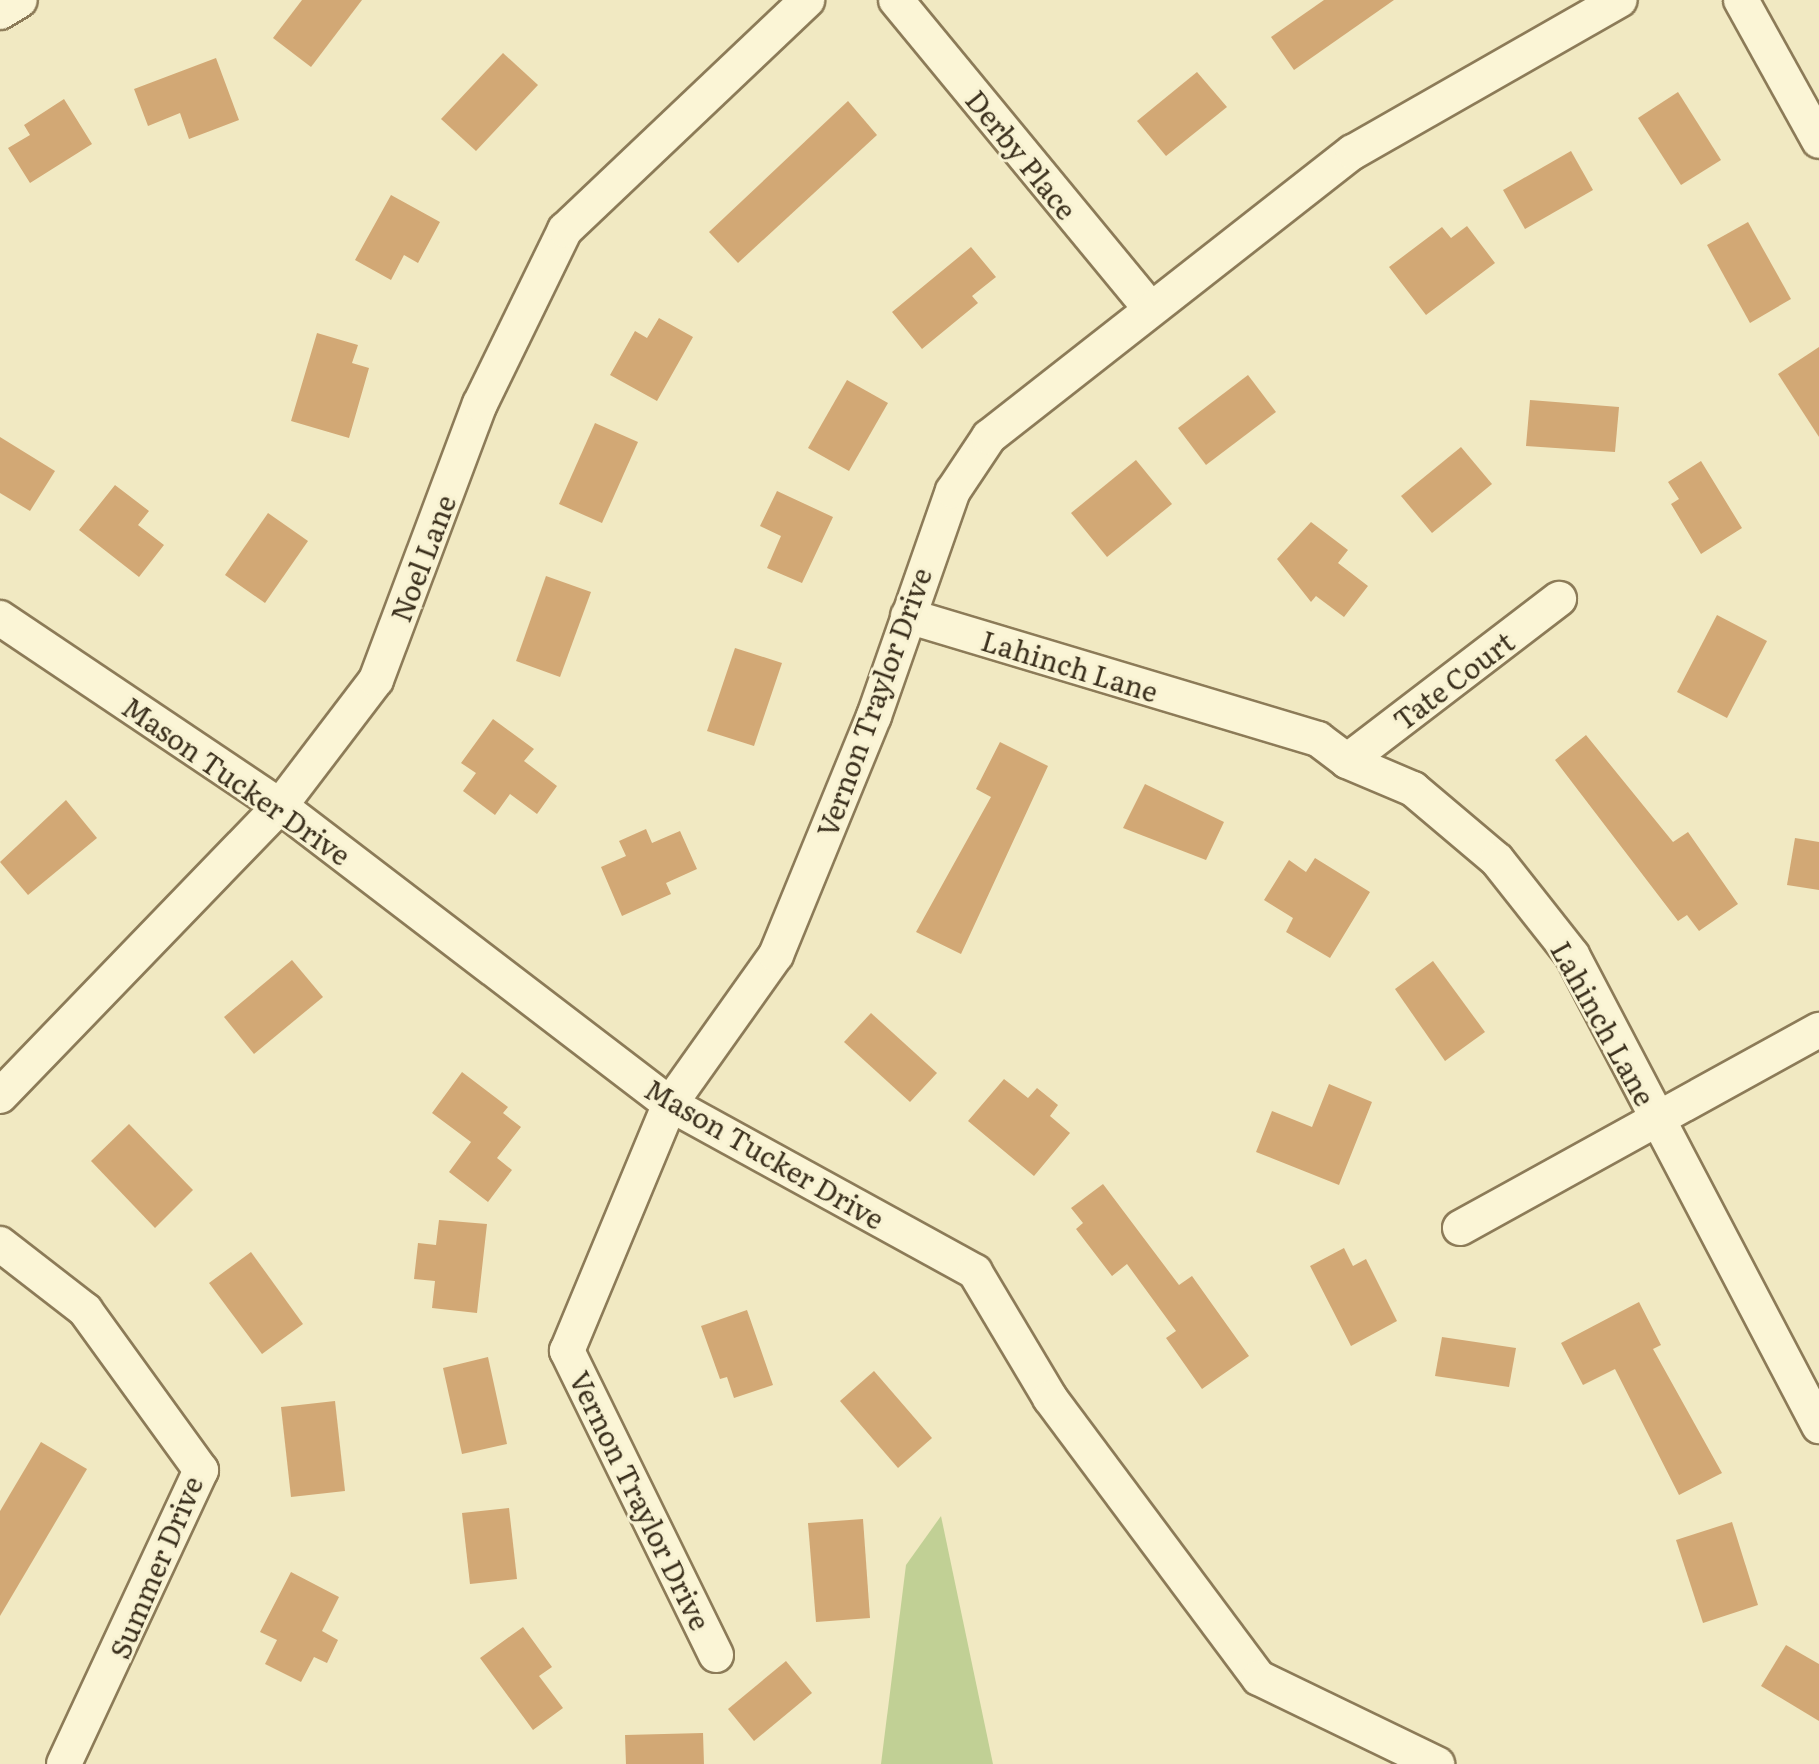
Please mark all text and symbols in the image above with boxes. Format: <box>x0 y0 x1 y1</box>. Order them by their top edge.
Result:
street label: Derby Place <box>960 83 1084 225</box>
street label: Noel Lane <box>382 490 462 626</box>
street label: Vernon Traylor Drive <box>809 563 937 841</box>
street label: Lahinch Lane <box>978 622 1162 708</box>
street label: Tate Court <box>1386 624 1520 736</box>
street label: Mason Tucker Drive <box>117 689 357 871</box>
street label: Lahinch Lane <box>1545 935 1663 1111</box>
street label: Mason Tucker Drive <box>640 1071 890 1235</box>
street label: Vernon Traylor Drive <box>564 1365 718 1635</box>
street label: Summer Drive <box>101 1471 209 1663</box>

